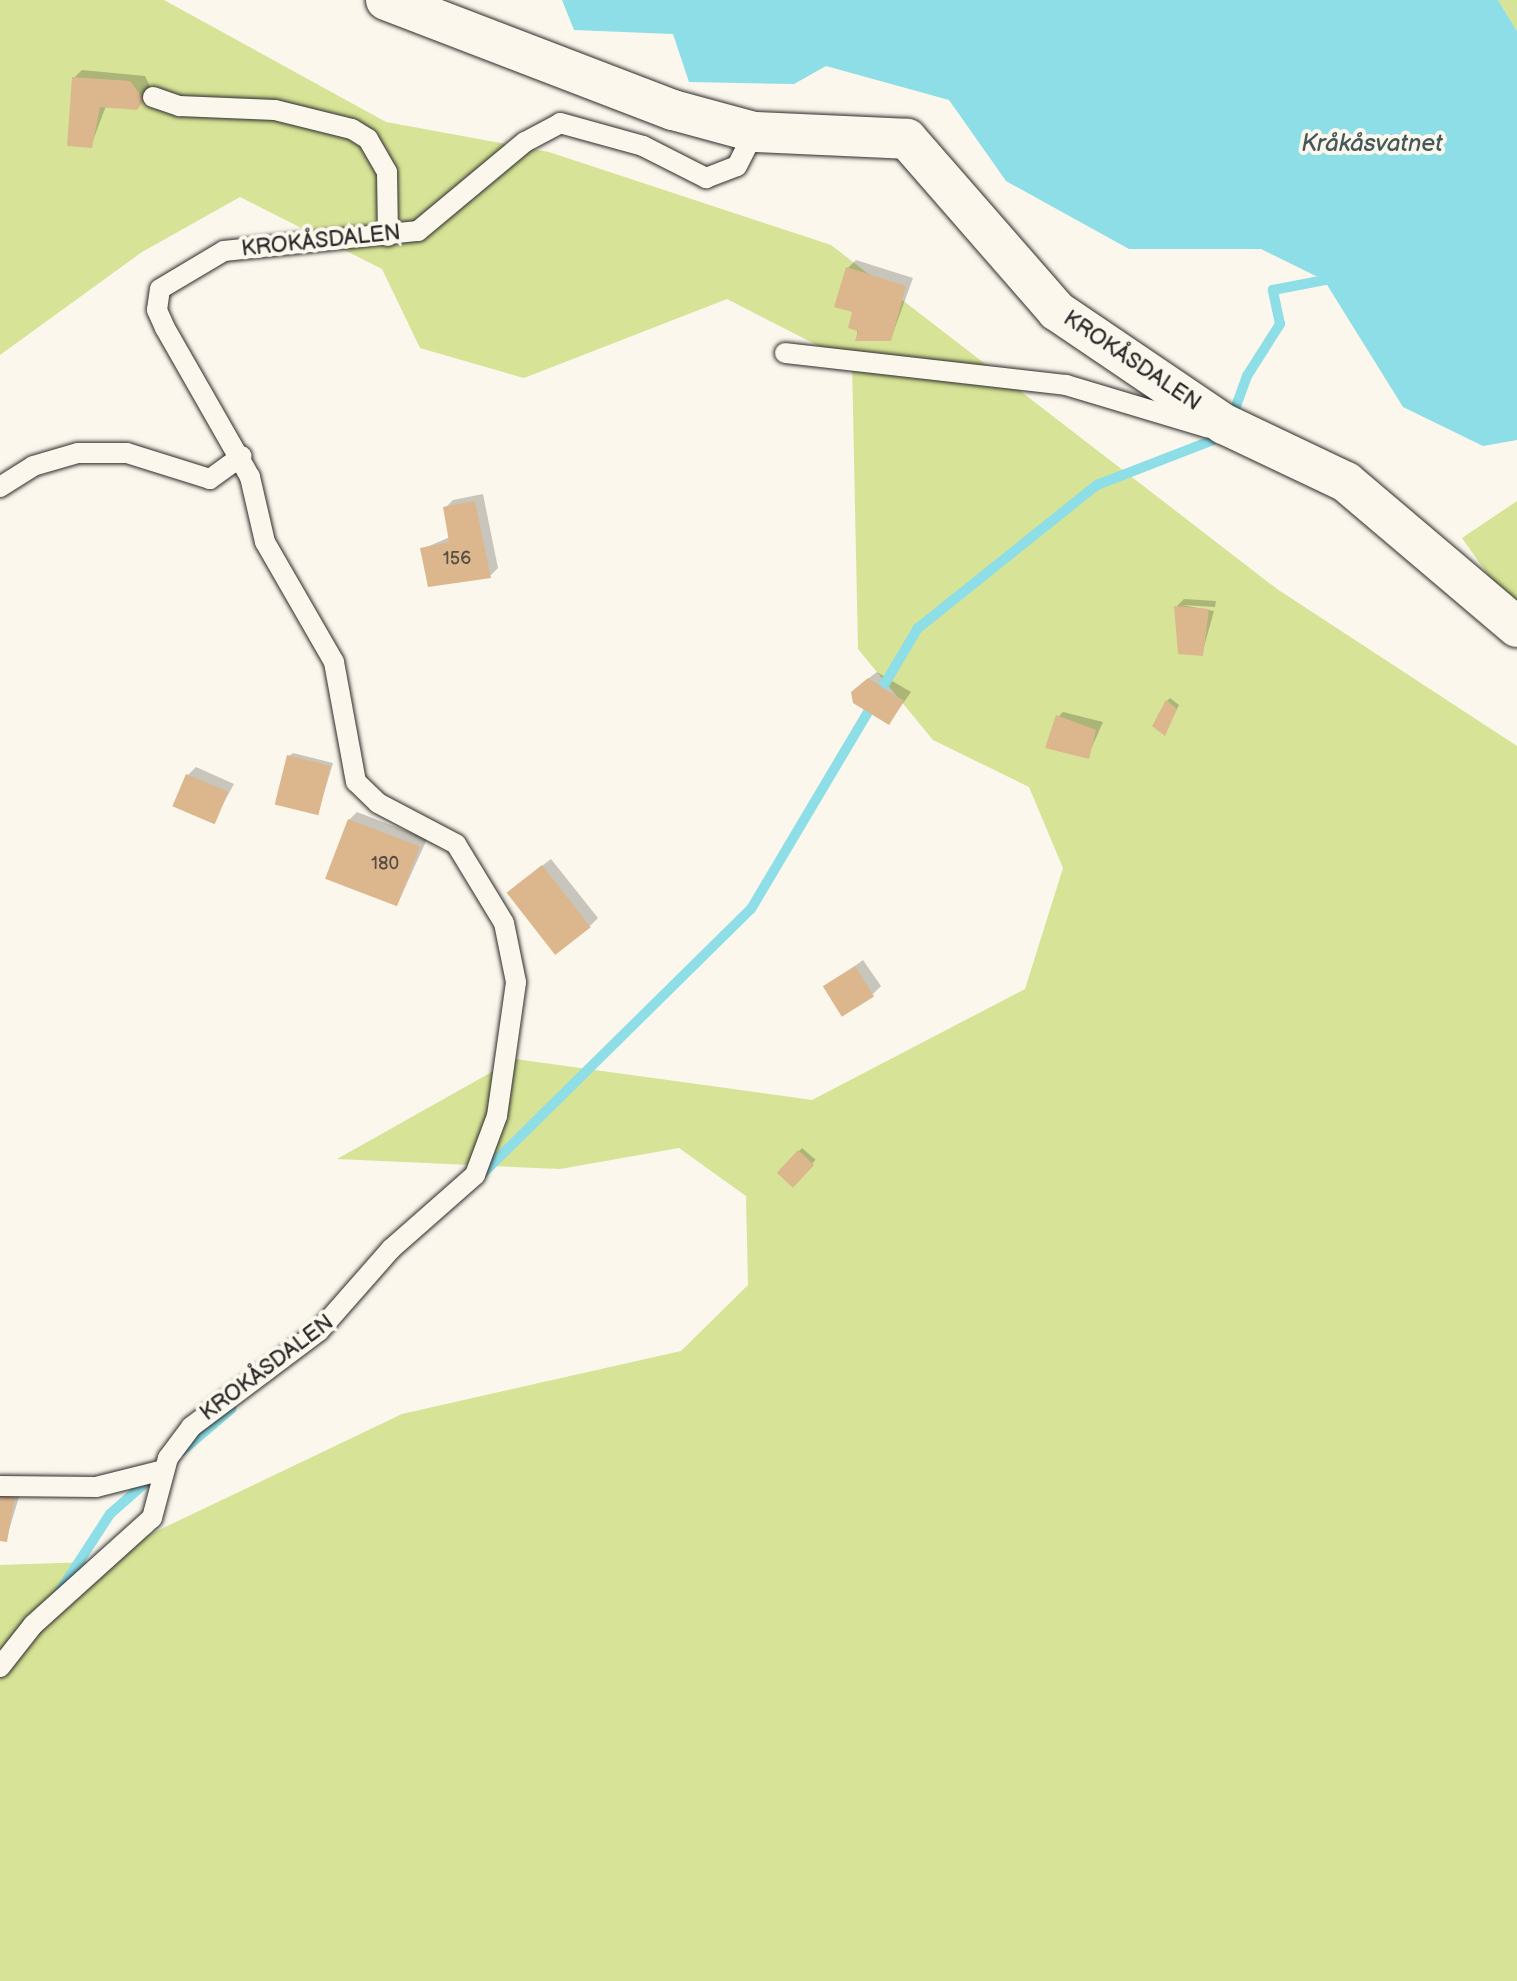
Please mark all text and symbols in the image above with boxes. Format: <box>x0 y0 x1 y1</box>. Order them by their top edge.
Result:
water label: Kråkåsvatnet <box>1301 130 1443 158</box>
street label: KROKÅSDALEN <box>240 220 402 262</box>
street label: KROKÅSDALEN <box>1058 305 1206 417</box>
house number: 156 <box>443 548 471 570</box>
house number: 180 <box>371 853 399 875</box>
street label: KROKÅSDALEN <box>195 1309 339 1427</box>

